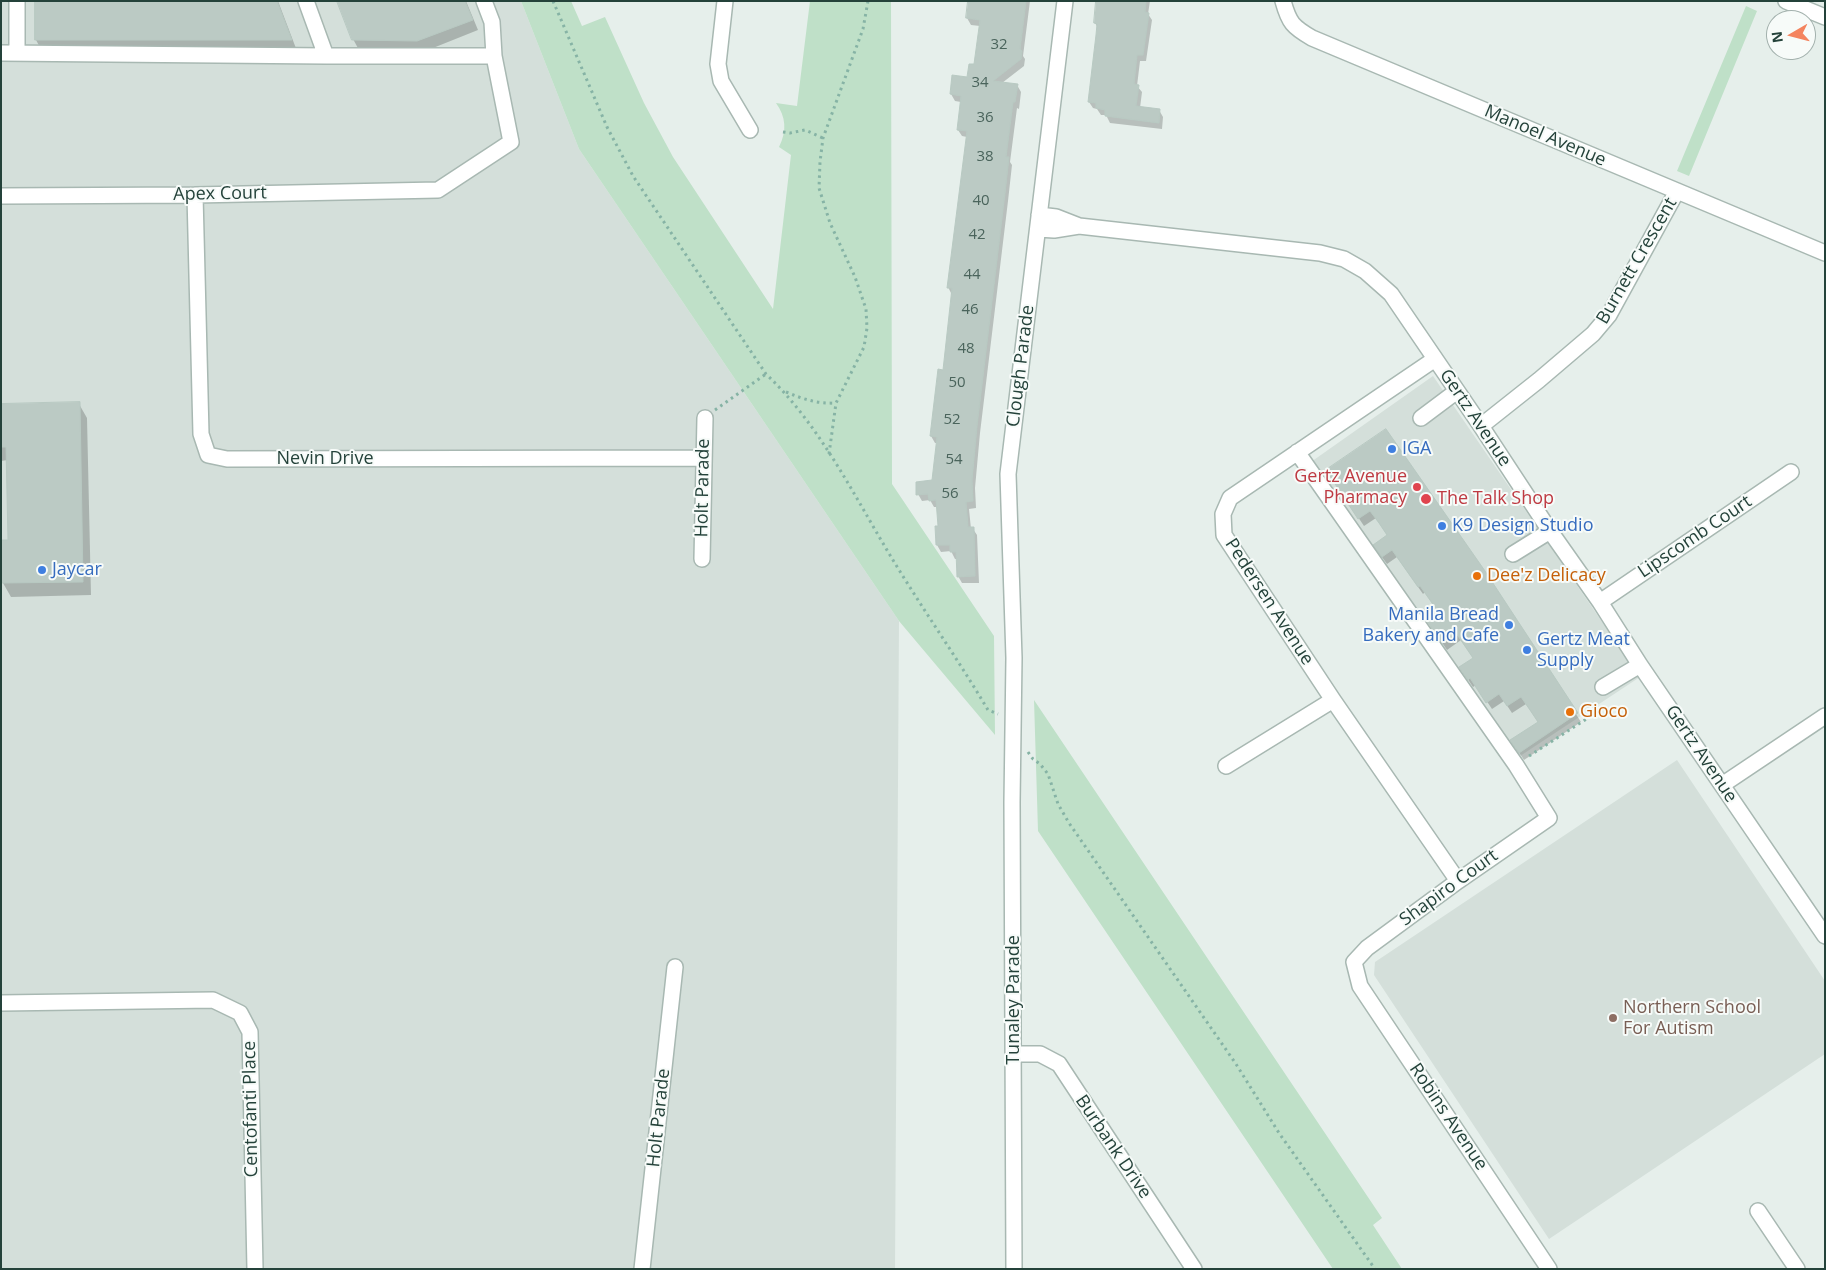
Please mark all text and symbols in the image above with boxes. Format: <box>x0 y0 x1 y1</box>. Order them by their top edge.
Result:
north arrow <box>1766 10 1816 60</box>
text: N <box>1766 30 1787 44</box>
house number: 32 <box>990 36 1008 54</box>
house number: 34 <box>971 74 989 92</box>
street label: Manoel Avenue <box>1481 101 1609 171</box>
house number: 36 <box>976 109 994 127</box>
house number: 38 <box>976 148 994 166</box>
street label: Apex Court <box>173 182 267 206</box>
house number: 40 <box>972 192 990 210</box>
street label: Burnett Crescent <box>1592 194 1682 328</box>
house number: 42 <box>968 226 986 244</box>
house number: 44 <box>963 266 981 284</box>
house number: 46 <box>961 301 979 319</box>
street label: Clough Parade <box>1003 304 1039 428</box>
house number: 48 <box>957 340 975 358</box>
street label: Gertz Avenue <box>1435 365 1515 471</box>
house number: 50 <box>948 374 966 392</box>
house number: 52 <box>943 411 961 429</box>
street label: Holt Parade <box>691 438 715 538</box>
place label: IGA <box>1402 438 1431 460</box>
marker: IGA <box>1386 443 1398 455</box>
street label: Nevin Drive <box>277 448 373 470</box>
house number: 54 <box>945 451 963 469</box>
place label: Gertz Avenue Pharmacy <box>1294 466 1407 508</box>
marker: Gertz Avenue Pharmacy <box>1411 481 1423 493</box>
house number: 56 <box>941 485 959 503</box>
place label: The Talk Shop <box>1437 488 1554 510</box>
street label: Lipscomb Court <box>1634 491 1756 583</box>
marker: The Talk Shop <box>1419 492 1433 506</box>
place label: K9 Design Studio <box>1452 515 1593 537</box>
marker: K9 Design Studio <box>1436 520 1448 532</box>
street label: Pedersen Avenue <box>1220 535 1318 669</box>
place label: Jaycar <box>52 559 102 581</box>
marker: Jaycar <box>36 564 48 576</box>
place label: Dee'z Delicacy <box>1487 565 1606 587</box>
marker: Dee'z Delicacy <box>1471 570 1483 582</box>
place label: Manila Bread Bakery and Cafe <box>1363 604 1499 646</box>
marker: Manila Bread Bakery and Cafe <box>1503 619 1515 631</box>
place label: Gertz Meat Supply <box>1537 629 1630 672</box>
marker: Gertz Meat Supply <box>1521 644 1533 656</box>
place label: Gioco <box>1580 701 1628 723</box>
street label: Gertz Avenue <box>1661 701 1741 807</box>
marker: Gioco <box>1564 706 1576 718</box>
street label: Shapiro Court <box>1396 845 1502 931</box>
street label: Tunaley Parade <box>1003 935 1025 1065</box>
place label: Northern School For Autism <box>1623 997 1761 1040</box>
marker: Northern School For Autism <box>1607 1012 1619 1024</box>
street label: Centofanti Place <box>239 1041 263 1177</box>
street label: Robins Avenue <box>1404 1059 1492 1175</box>
street label: Holt Parade <box>643 1068 675 1168</box>
street label: Burbank Drive <box>1070 1091 1156 1203</box>

